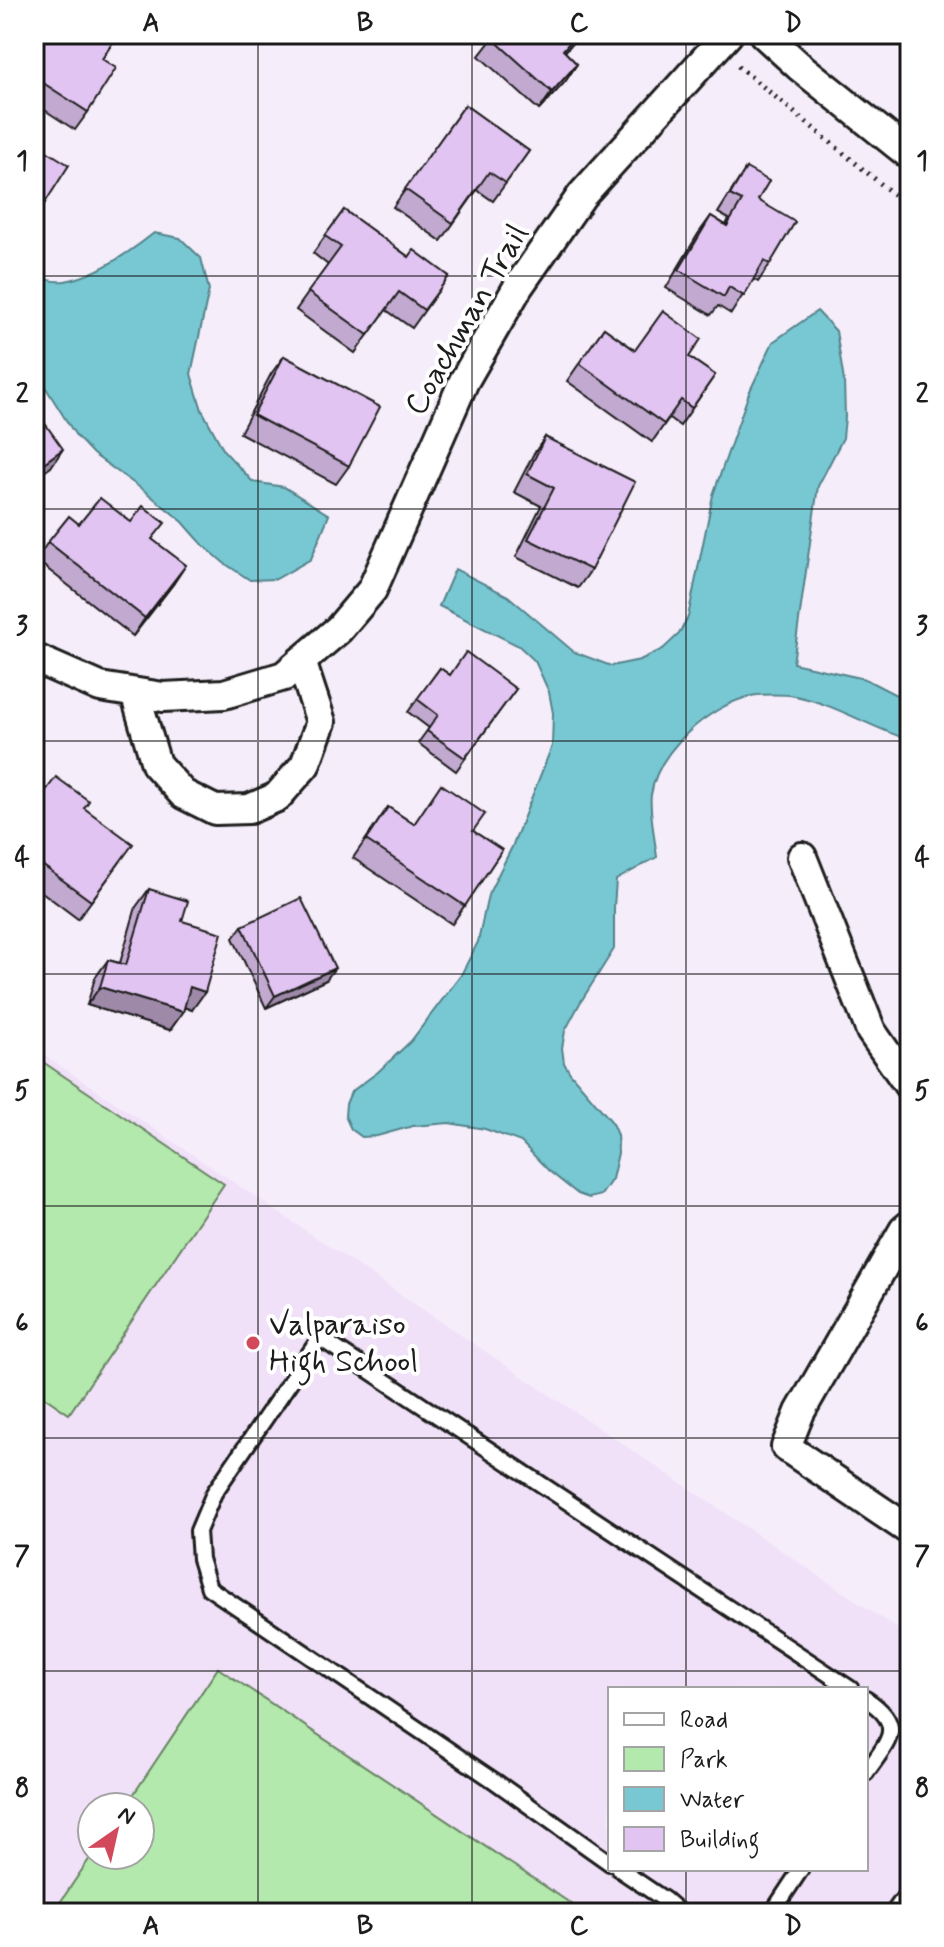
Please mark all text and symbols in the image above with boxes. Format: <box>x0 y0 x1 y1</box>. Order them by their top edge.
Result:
text: A <box>142 7 160 41</box>
text: B <box>357 7 373 41</box>
text: C <box>570 7 589 41</box>
text: D <box>784 7 802 41</box>
text: 1 <box>16 145 28 179</box>
text: 1 <box>916 145 928 179</box>
street label: Coachman Trail <box>395 217 539 423</box>
text: 2 <box>16 378 29 412</box>
text: 2 <box>916 378 929 412</box>
text: 3 <box>16 610 28 644</box>
text: 3 <box>916 610 928 644</box>
text: 4 <box>14 842 30 876</box>
text: 4 <box>914 842 930 876</box>
text: 5 <box>14 1075 30 1109</box>
text: 5 <box>914 1075 930 1109</box>
place label: Valparaiso High School <box>269 1304 418 1386</box>
text: 6 <box>15 1307 29 1341</box>
text: 6 <box>915 1307 929 1341</box>
marker: Valparaiso High School <box>244 1334 262 1352</box>
text: 7 <box>14 1540 30 1574</box>
text: 7 <box>914 1540 930 1574</box>
legend <box>608 1687 868 1871</box>
text: Road <box>680 1705 728 1736</box>
text: Park <box>680 1745 728 1776</box>
text: 8 <box>15 1772 29 1806</box>
text: 8 <box>915 1772 929 1806</box>
text: Water <box>680 1785 745 1816</box>
north arrow <box>76 1791 156 1871</box>
text: N <box>112 1800 140 1832</box>
text: Building <box>680 1825 760 1859</box>
text: A <box>142 1910 160 1944</box>
text: B <box>357 1910 373 1944</box>
text: C <box>570 1910 589 1944</box>
text: D <box>784 1910 802 1944</box>

